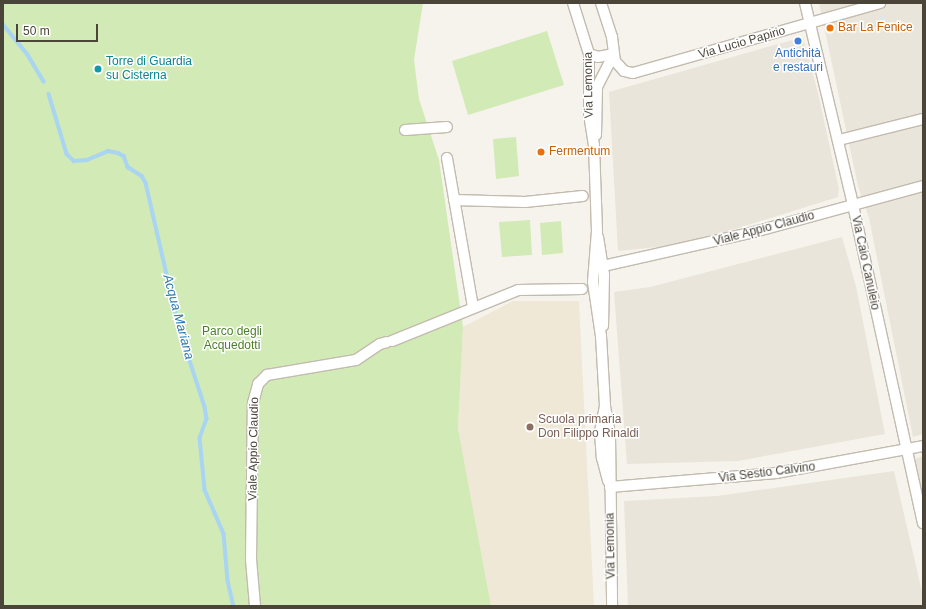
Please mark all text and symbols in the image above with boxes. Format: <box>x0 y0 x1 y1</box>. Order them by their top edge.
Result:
scale bar <box>18 16 100 42</box>
place label: Bar La Fenice <box>838 21 913 35</box>
marker: Bar La Fenice <box>825 23 835 33</box>
text: 50 m <box>23 24 50 38</box>
street label: Via Lucio Papirio <box>697 24 787 62</box>
marker: Antichità e restauri <box>793 36 803 46</box>
place label: Antichità e restauri <box>773 47 823 75</box>
street label: Via Lemonia <box>581 52 597 118</box>
place label: Torre di Guardia su Cisterna <box>106 55 192 83</box>
marker: Torre di Guardia su Cisterna <box>93 64 103 74</box>
place label: Fermentum <box>549 145 610 159</box>
marker: Fermentum <box>536 147 546 157</box>
street label: Viale Appio Claudio <box>712 209 816 249</box>
street label: Via Caio Canuleio <box>848 215 882 311</box>
water label: Acqua Mariana <box>159 273 197 361</box>
park label: Parco degli Acquedotti <box>202 325 262 353</box>
street label: Viale Appio Claudio <box>246 397 262 501</box>
place label: Scuola primaria Don Filippo Rinaldi <box>538 413 639 441</box>
marker: Scuola primaria Don Filippo Rinaldi <box>525 422 535 432</box>
street label: Via Sestio Calvino <box>718 460 816 486</box>
street label: Via Lemonia <box>603 513 619 579</box>

